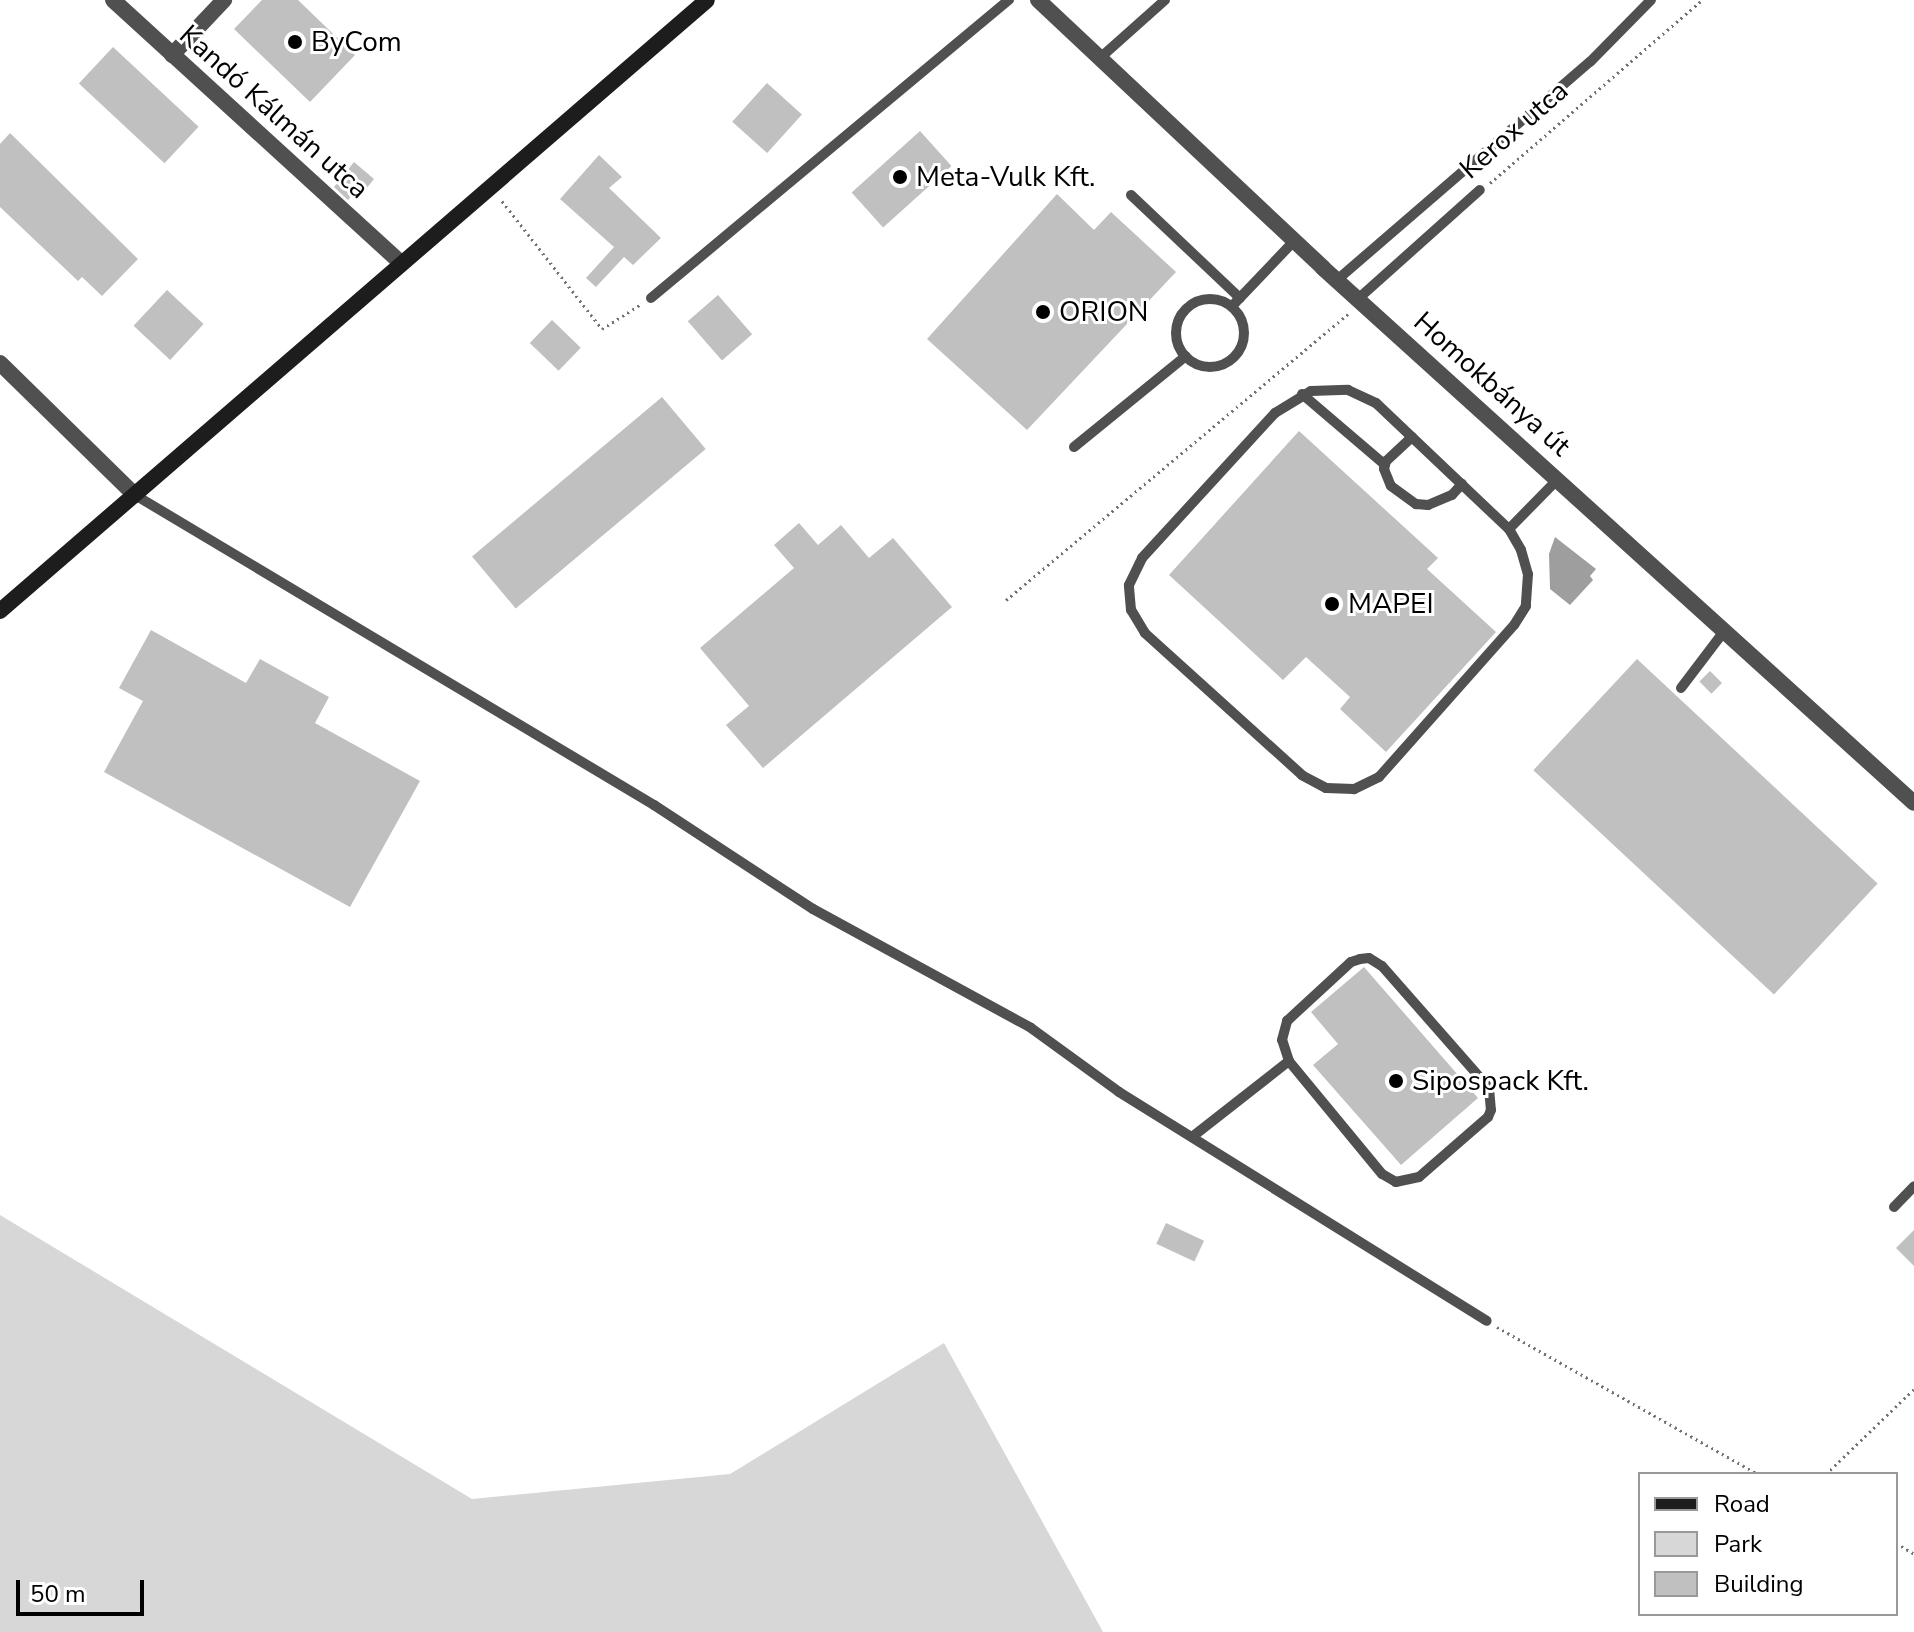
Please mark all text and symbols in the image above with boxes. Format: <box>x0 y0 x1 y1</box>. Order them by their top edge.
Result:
street label: Kandó Kálmán utca <box>172 18 376 206</box>
place label: ByCom <box>311 25 402 59</box>
marker: ByCom <box>286 33 304 51</box>
street label: Kerox utca <box>1453 74 1575 186</box>
place label: Meta-Vulk Kft. <box>916 160 1096 194</box>
marker: Meta-Vulk Kft. <box>891 168 909 186</box>
place label: ORION <box>1059 295 1149 329</box>
marker: ORION <box>1034 303 1052 321</box>
street label: Homokbánya út <box>1407 305 1577 463</box>
place label: MAPEI <box>1348 587 1434 621</box>
marker: MAPEI <box>1323 595 1341 613</box>
place label: Sipospack Kft. <box>1412 1064 1589 1098</box>
marker: Sipospack Kft. <box>1387 1072 1405 1090</box>
legend <box>1638 1472 1898 1616</box>
text: Road <box>1714 1488 1770 1520</box>
text: Park <box>1714 1528 1762 1560</box>
scale bar <box>20 1564 148 1614</box>
text: Building <box>1714 1568 1804 1600</box>
text: 50 m <box>30 1578 86 1610</box>

